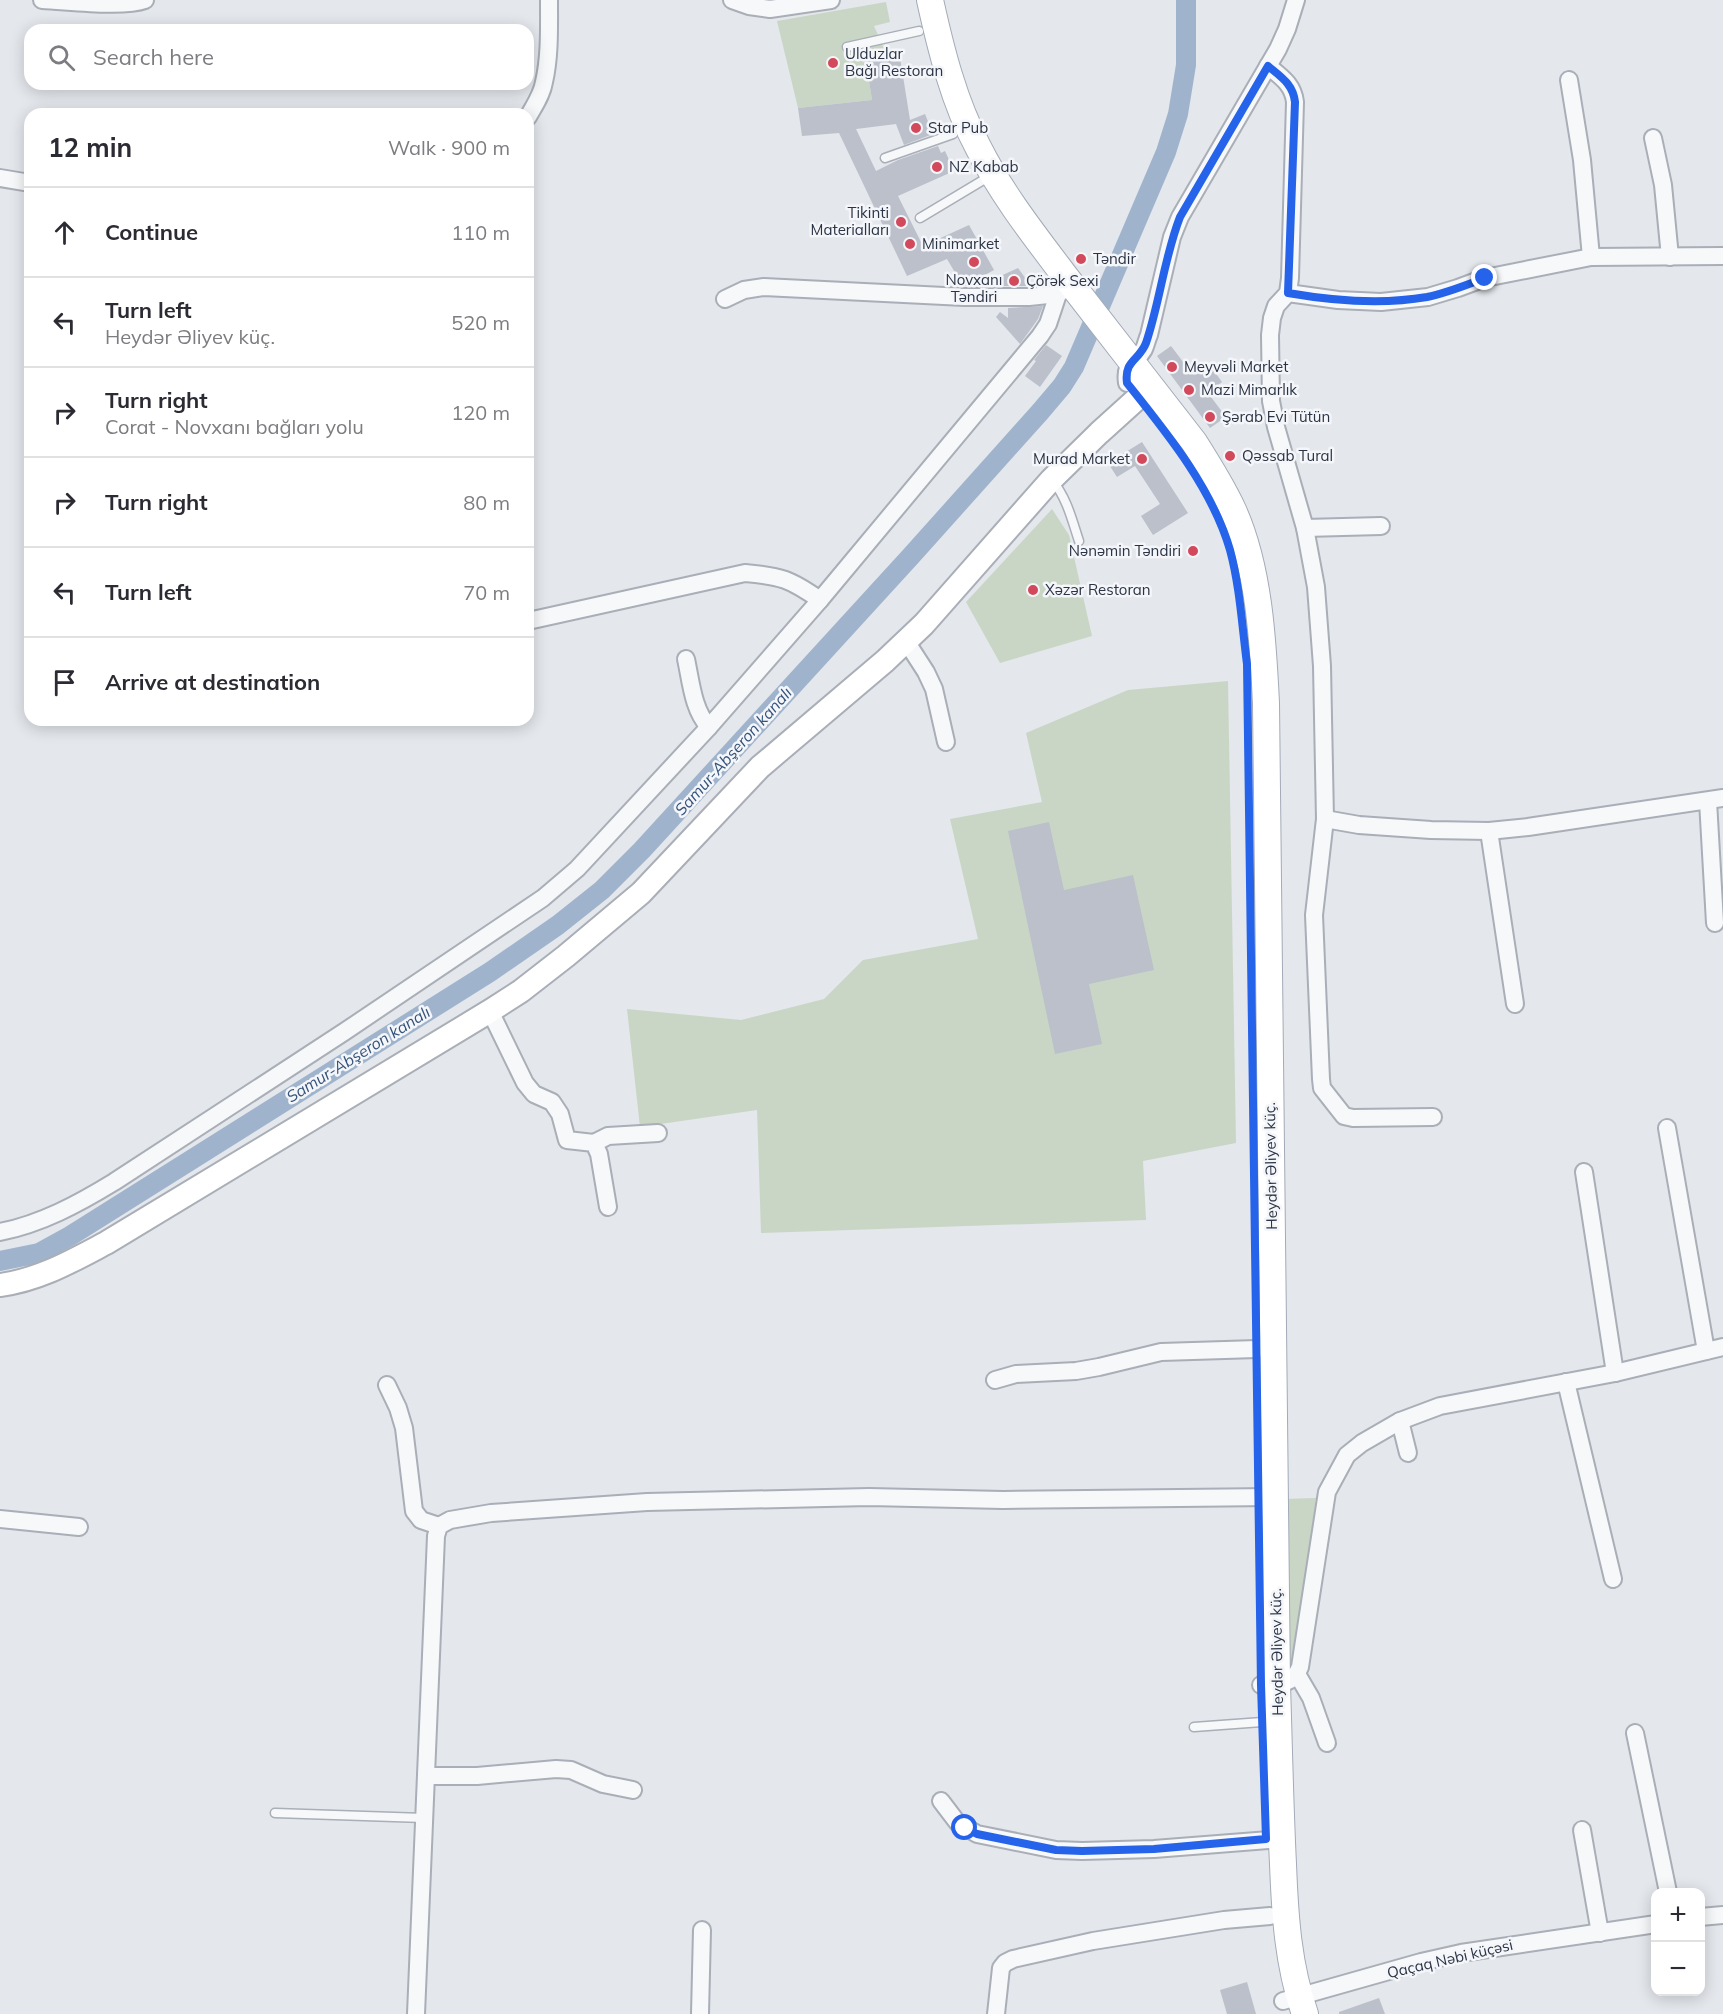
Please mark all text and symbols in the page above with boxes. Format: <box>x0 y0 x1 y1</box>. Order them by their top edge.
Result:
search box <box>24 24 534 90</box>
icon: search <box>45 41 78 74</box>
text: Search here <box>93 43 214 71</box>
place label: Ulduzlar Bağı Restoran <box>845 44 943 80</box>
marker: Ulduzlar Bağı Restoran <box>826 56 840 70</box>
place label: Star Pub <box>928 118 988 137</box>
marker: Star Pub <box>909 121 923 135</box>
text: 12 min <box>48 131 132 164</box>
text: Walk · 900 m <box>388 135 510 160</box>
place label: NZ Kabab <box>949 157 1019 176</box>
marker: NZ Kabab <box>930 160 944 174</box>
place label: Tikinti Materialları <box>811 203 889 239</box>
marker: Tikinti Materialları <box>894 215 908 229</box>
icon: ahead <box>48 216 81 249</box>
text: Continue <box>105 218 198 246</box>
text: 110 m <box>451 220 510 245</box>
place label: Minimarket <box>922 234 999 253</box>
marker: Minimarket <box>903 237 917 251</box>
place label: Təndir <box>1093 249 1136 268</box>
marker: Təndir <box>1074 252 1088 266</box>
marker: Novxanı Təndiri <box>967 255 981 269</box>
route end <box>1471 264 1497 290</box>
place label: Novxanı Təndiri <box>946 270 1002 306</box>
place label: Çörək Sexi <box>1026 271 1099 290</box>
marker: Çörək Sexi <box>1007 274 1021 288</box>
text: Turn left <box>105 296 192 324</box>
icon: left <box>48 306 81 339</box>
text: 520 m <box>451 310 510 335</box>
text: Heydər Əliyev küç. <box>105 324 275 349</box>
place label: Meyvəli Market <box>1184 357 1288 376</box>
marker: Meyvəli Market <box>1165 360 1179 374</box>
place label: Mazi Mimarlık <box>1201 380 1297 399</box>
marker: Mazi Mimarlık <box>1182 383 1196 397</box>
text: Turn right <box>105 386 208 414</box>
icon: right <box>48 396 81 429</box>
text: 120 m <box>451 400 510 425</box>
place label: Şərab Evi Tütün <box>1222 407 1330 426</box>
marker: Şərab Evi Tütün <box>1203 410 1217 424</box>
text: Corat - Novxanı bağları yolu <box>105 414 364 439</box>
place label: Qəssab Tural <box>1242 446 1333 465</box>
place label: Murad Market <box>1033 449 1130 468</box>
marker: Qəssab Tural <box>1223 449 1237 463</box>
marker: Murad Market <box>1135 452 1149 466</box>
icon: right <box>48 486 81 519</box>
text: Turn right <box>105 488 208 516</box>
text: 80 m <box>463 490 510 515</box>
place label: Nənəmin Təndiri <box>1069 541 1181 560</box>
marker: Nənəmin Təndiri <box>1186 544 1200 558</box>
icon: left <box>48 576 81 609</box>
text: Turn left <box>105 578 192 606</box>
text: 70 m <box>463 580 510 605</box>
place label: Xəzər Restoran <box>1045 580 1151 599</box>
marker: Xəzər Restoran <box>1026 583 1040 597</box>
icon: arrive <box>48 666 81 699</box>
text: Arrive at destination <box>105 668 320 696</box>
water label: Samur-Abşeron kanalı <box>670 683 796 819</box>
water label: Samur-Abşeron kanalı <box>282 1002 434 1106</box>
street label: Heydər Əliyev küç. <box>1260 1102 1281 1230</box>
street label: Heydər Əliyev küç. <box>1266 1588 1287 1716</box>
route start <box>951 1814 977 1840</box>
map controls <box>1651 1888 1705 1996</box>
button: + <box>1651 1888 1705 1942</box>
street label: Qaçaq Nəbi küçəsi <box>1385 1935 1515 1982</box>
button: − <box>1651 1942 1705 1996</box>

